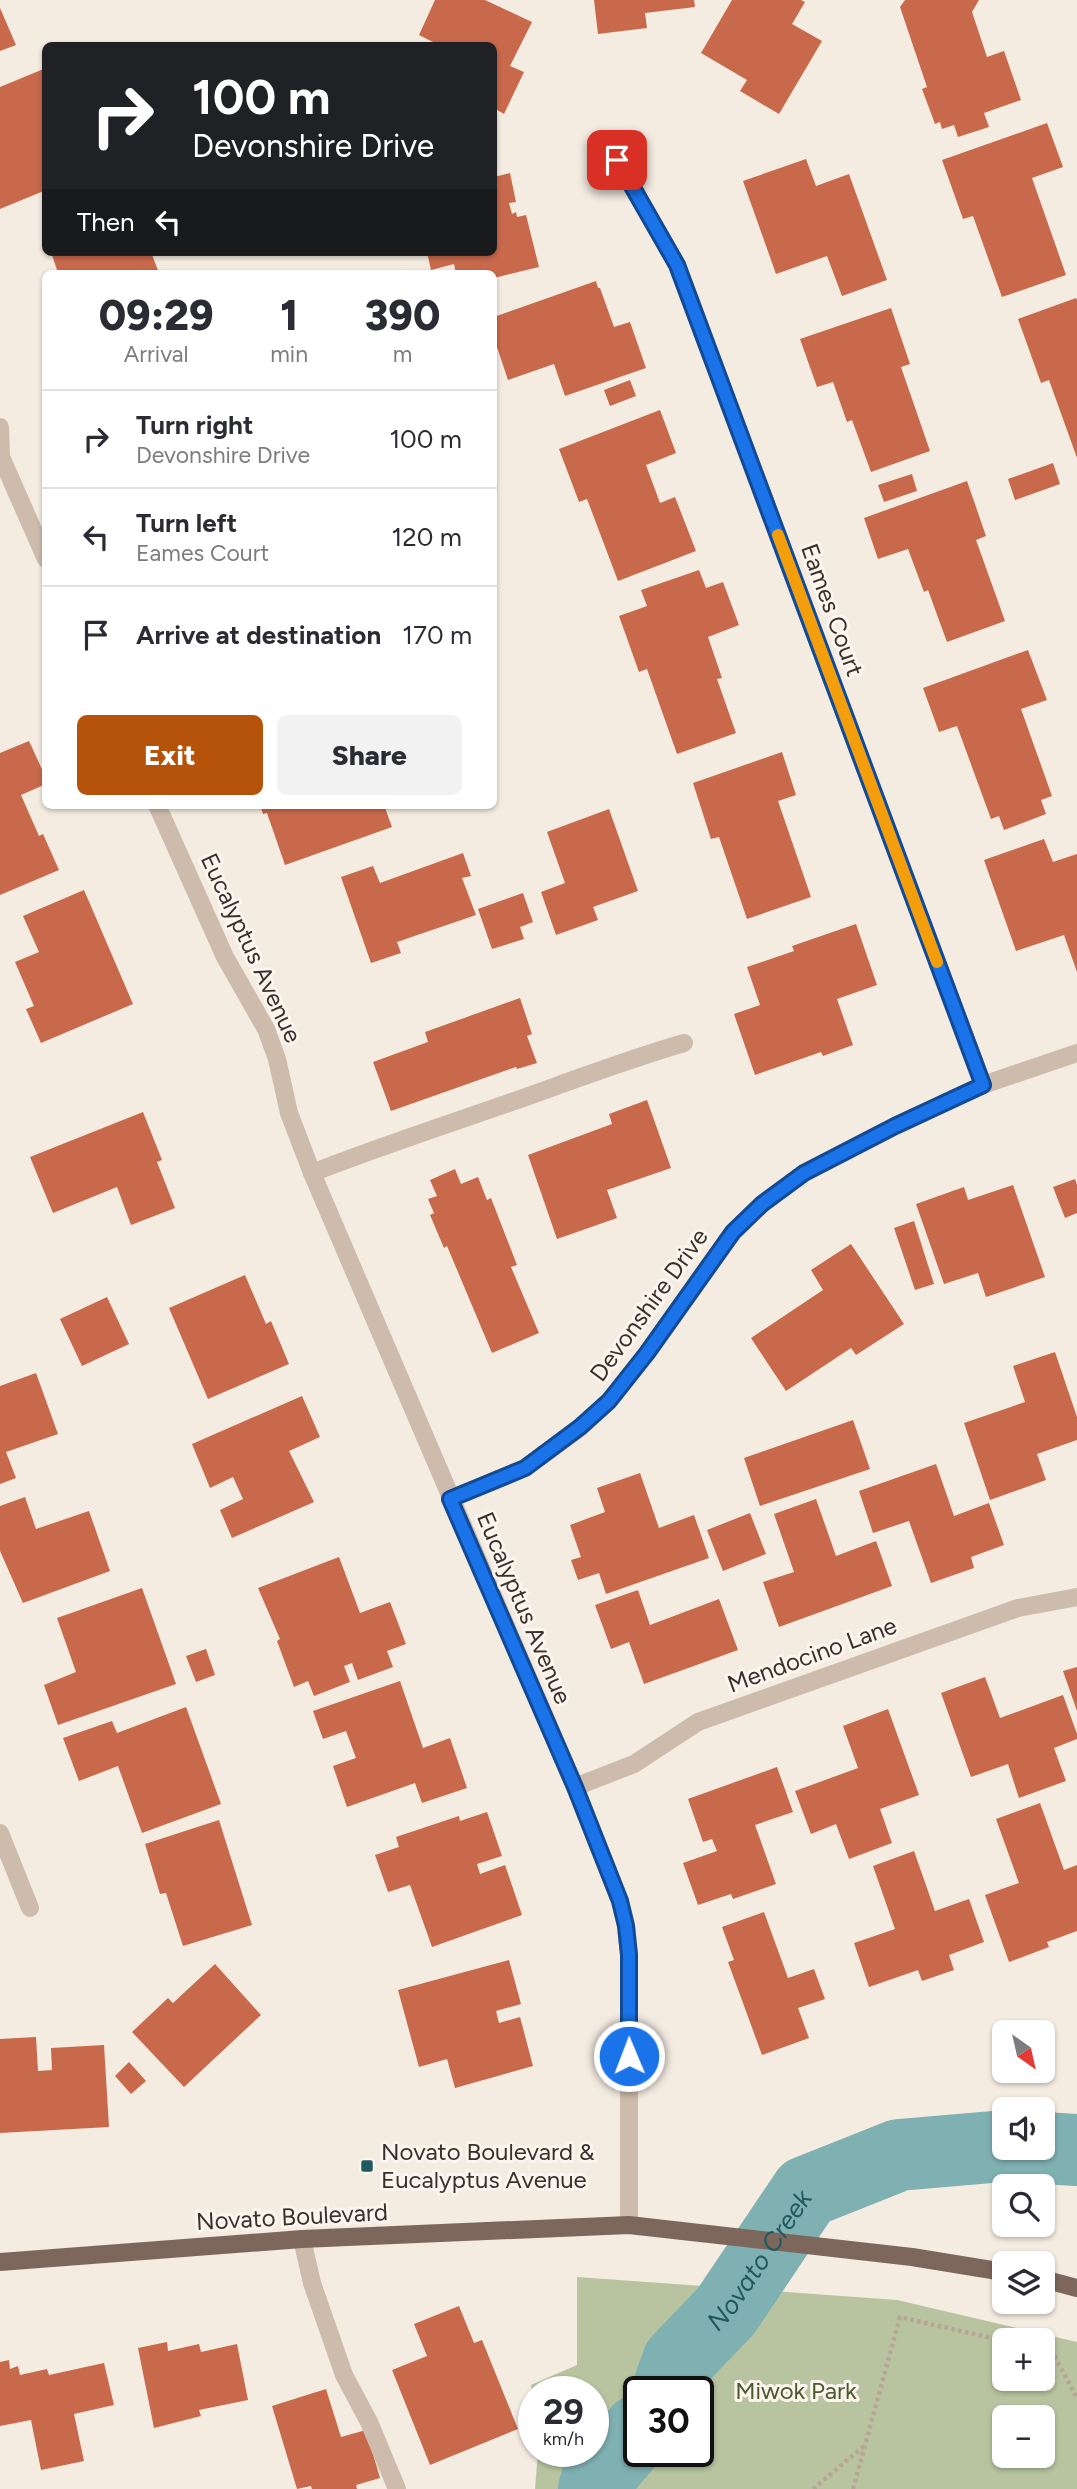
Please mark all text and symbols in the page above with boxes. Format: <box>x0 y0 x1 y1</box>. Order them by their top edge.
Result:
text: 100 m <box>192 67 331 126</box>
icon: right <box>77 70 168 161</box>
text: Devonshire Drive <box>192 127 434 165</box>
pin <box>587 130 647 190</box>
icon: arrive <box>598 141 636 179</box>
icon: left <box>149 203 187 241</box>
text: Then <box>77 206 135 238</box>
text: 09:29 <box>99 290 214 341</box>
text: 1 <box>280 290 298 341</box>
text: 390 <box>365 290 440 341</box>
text: Arrival <box>124 340 189 368</box>
text: min <box>270 340 308 368</box>
text: m <box>393 340 412 368</box>
text: Turn right <box>136 409 253 441</box>
icon: right <box>77 420 115 458</box>
text: 100 m <box>389 423 462 455</box>
text: Devonshire Drive <box>136 441 310 469</box>
text: Turn left <box>136 507 237 539</box>
icon: left <box>77 518 115 556</box>
text: 120 m <box>392 521 462 553</box>
text: Eames Court <box>136 539 269 567</box>
street label: Eames Court <box>795 540 870 680</box>
icon: arrive <box>77 616 115 654</box>
text: Arrive at destination <box>136 619 381 651</box>
text: 170 m <box>402 619 472 651</box>
button: Exit <box>77 715 263 795</box>
button: Share <box>277 715 462 795</box>
street label: Eucalyptus Avenue <box>195 848 308 1047</box>
street label: Devonshire Drive <box>583 1223 714 1387</box>
street label: Eucalyptus Avenue <box>471 1507 578 1708</box>
street label: Mendocino Lane <box>723 1610 900 1699</box>
position arrow <box>592 2019 666 2093</box>
north arrow <box>992 2020 1055 2082</box>
map controls <box>992 2020 1055 2468</box>
button: sound <box>992 2097 1055 2160</box>
place label: Novato Boulevard & Eucalyptus Avenue <box>381 2137 595 2194</box>
marker: Novato Boulevard & Eucalyptus Avenue <box>359 2158 375 2174</box>
button: search <box>992 2174 1055 2237</box>
water label: Novato Creek <box>700 2183 820 2337</box>
street label: Novato Boulevard <box>195 2197 389 2236</box>
button: layers <box>992 2251 1055 2314</box>
button: + <box>992 2328 1055 2391</box>
speed limit sign: 30 <box>623 2376 714 2467</box>
park label: Miwok Park <box>735 2376 857 2405</box>
text: 29 <box>543 2391 584 2433</box>
button: − <box>992 2405 1055 2468</box>
text: km/h <box>543 2428 584 2450</box>

